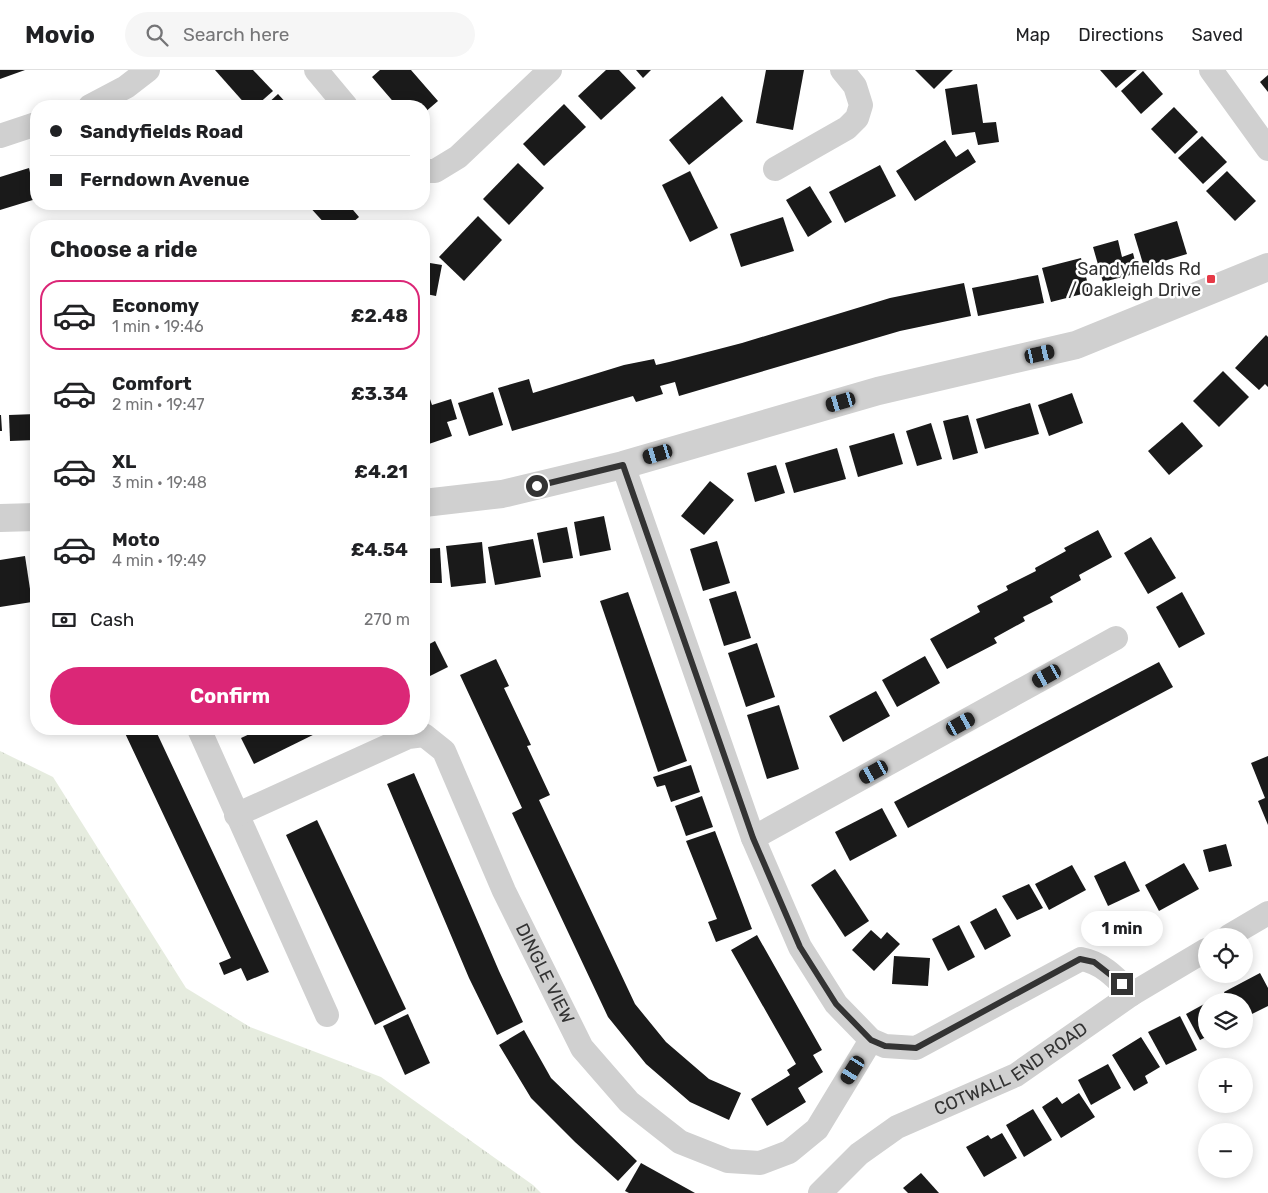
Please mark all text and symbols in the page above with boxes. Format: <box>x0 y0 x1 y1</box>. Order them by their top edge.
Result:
search box <box>125 12 475 57</box>
text: Movio <box>25 21 95 49</box>
icon: search <box>143 21 171 49</box>
text: Search here <box>183 23 289 46</box>
text: Map <box>1015 24 1050 46</box>
text: Directions <box>1078 24 1164 46</box>
text: Saved <box>1192 24 1243 46</box>
text: Sandyfields Road <box>80 120 243 143</box>
text: Ferndown Avenue <box>80 168 249 191</box>
text: Choose a ride <box>50 236 197 263</box>
place label: Sandyfields Rd / Oakleigh Drive <box>1068 258 1201 301</box>
marker: Sandyfields Rd / Oakleigh Drive <box>1205 273 1217 285</box>
icon: car <box>52 293 97 338</box>
text: Economy <box>112 294 199 317</box>
text: £2.48 <box>351 304 408 327</box>
text: 1 min · 19:46 <box>112 317 204 336</box>
car <box>1023 343 1056 365</box>
icon: car <box>52 371 97 416</box>
text: Comfort <box>112 372 192 395</box>
text: £3.34 <box>351 382 408 405</box>
car <box>824 391 857 413</box>
text: 2 min · 19:47 <box>112 395 205 414</box>
car <box>641 442 674 466</box>
icon: car <box>52 449 97 494</box>
text: XL <box>112 450 136 473</box>
text: £4.21 <box>354 460 408 483</box>
text: 3 min · 19:48 <box>112 473 207 492</box>
route start <box>526 475 548 497</box>
icon: car <box>52 527 97 572</box>
text: Moto <box>112 528 160 551</box>
text: £4.54 <box>351 538 408 561</box>
text: 4 min · 19:49 <box>112 551 207 570</box>
icon: cash <box>50 606 78 634</box>
text: Cash <box>90 608 134 631</box>
text: 270 m <box>364 610 410 629</box>
car <box>1030 662 1063 690</box>
button: Confirm <box>50 667 410 725</box>
car <box>944 710 977 738</box>
car <box>857 758 890 786</box>
callout: 1 min <box>1081 912 1163 946</box>
text: 1 min <box>1102 919 1142 938</box>
street label: DINGLE VIEW <box>511 920 579 1027</box>
map controls <box>1198 928 1253 1178</box>
button: locate <box>1198 928 1253 983</box>
route end <box>1111 973 1133 995</box>
button: layers <box>1198 993 1253 1048</box>
street label: COTWALL END ROAD <box>931 1017 1092 1120</box>
car <box>838 1053 867 1087</box>
button: + <box>1198 1058 1253 1113</box>
button: − <box>1198 1123 1253 1178</box>

